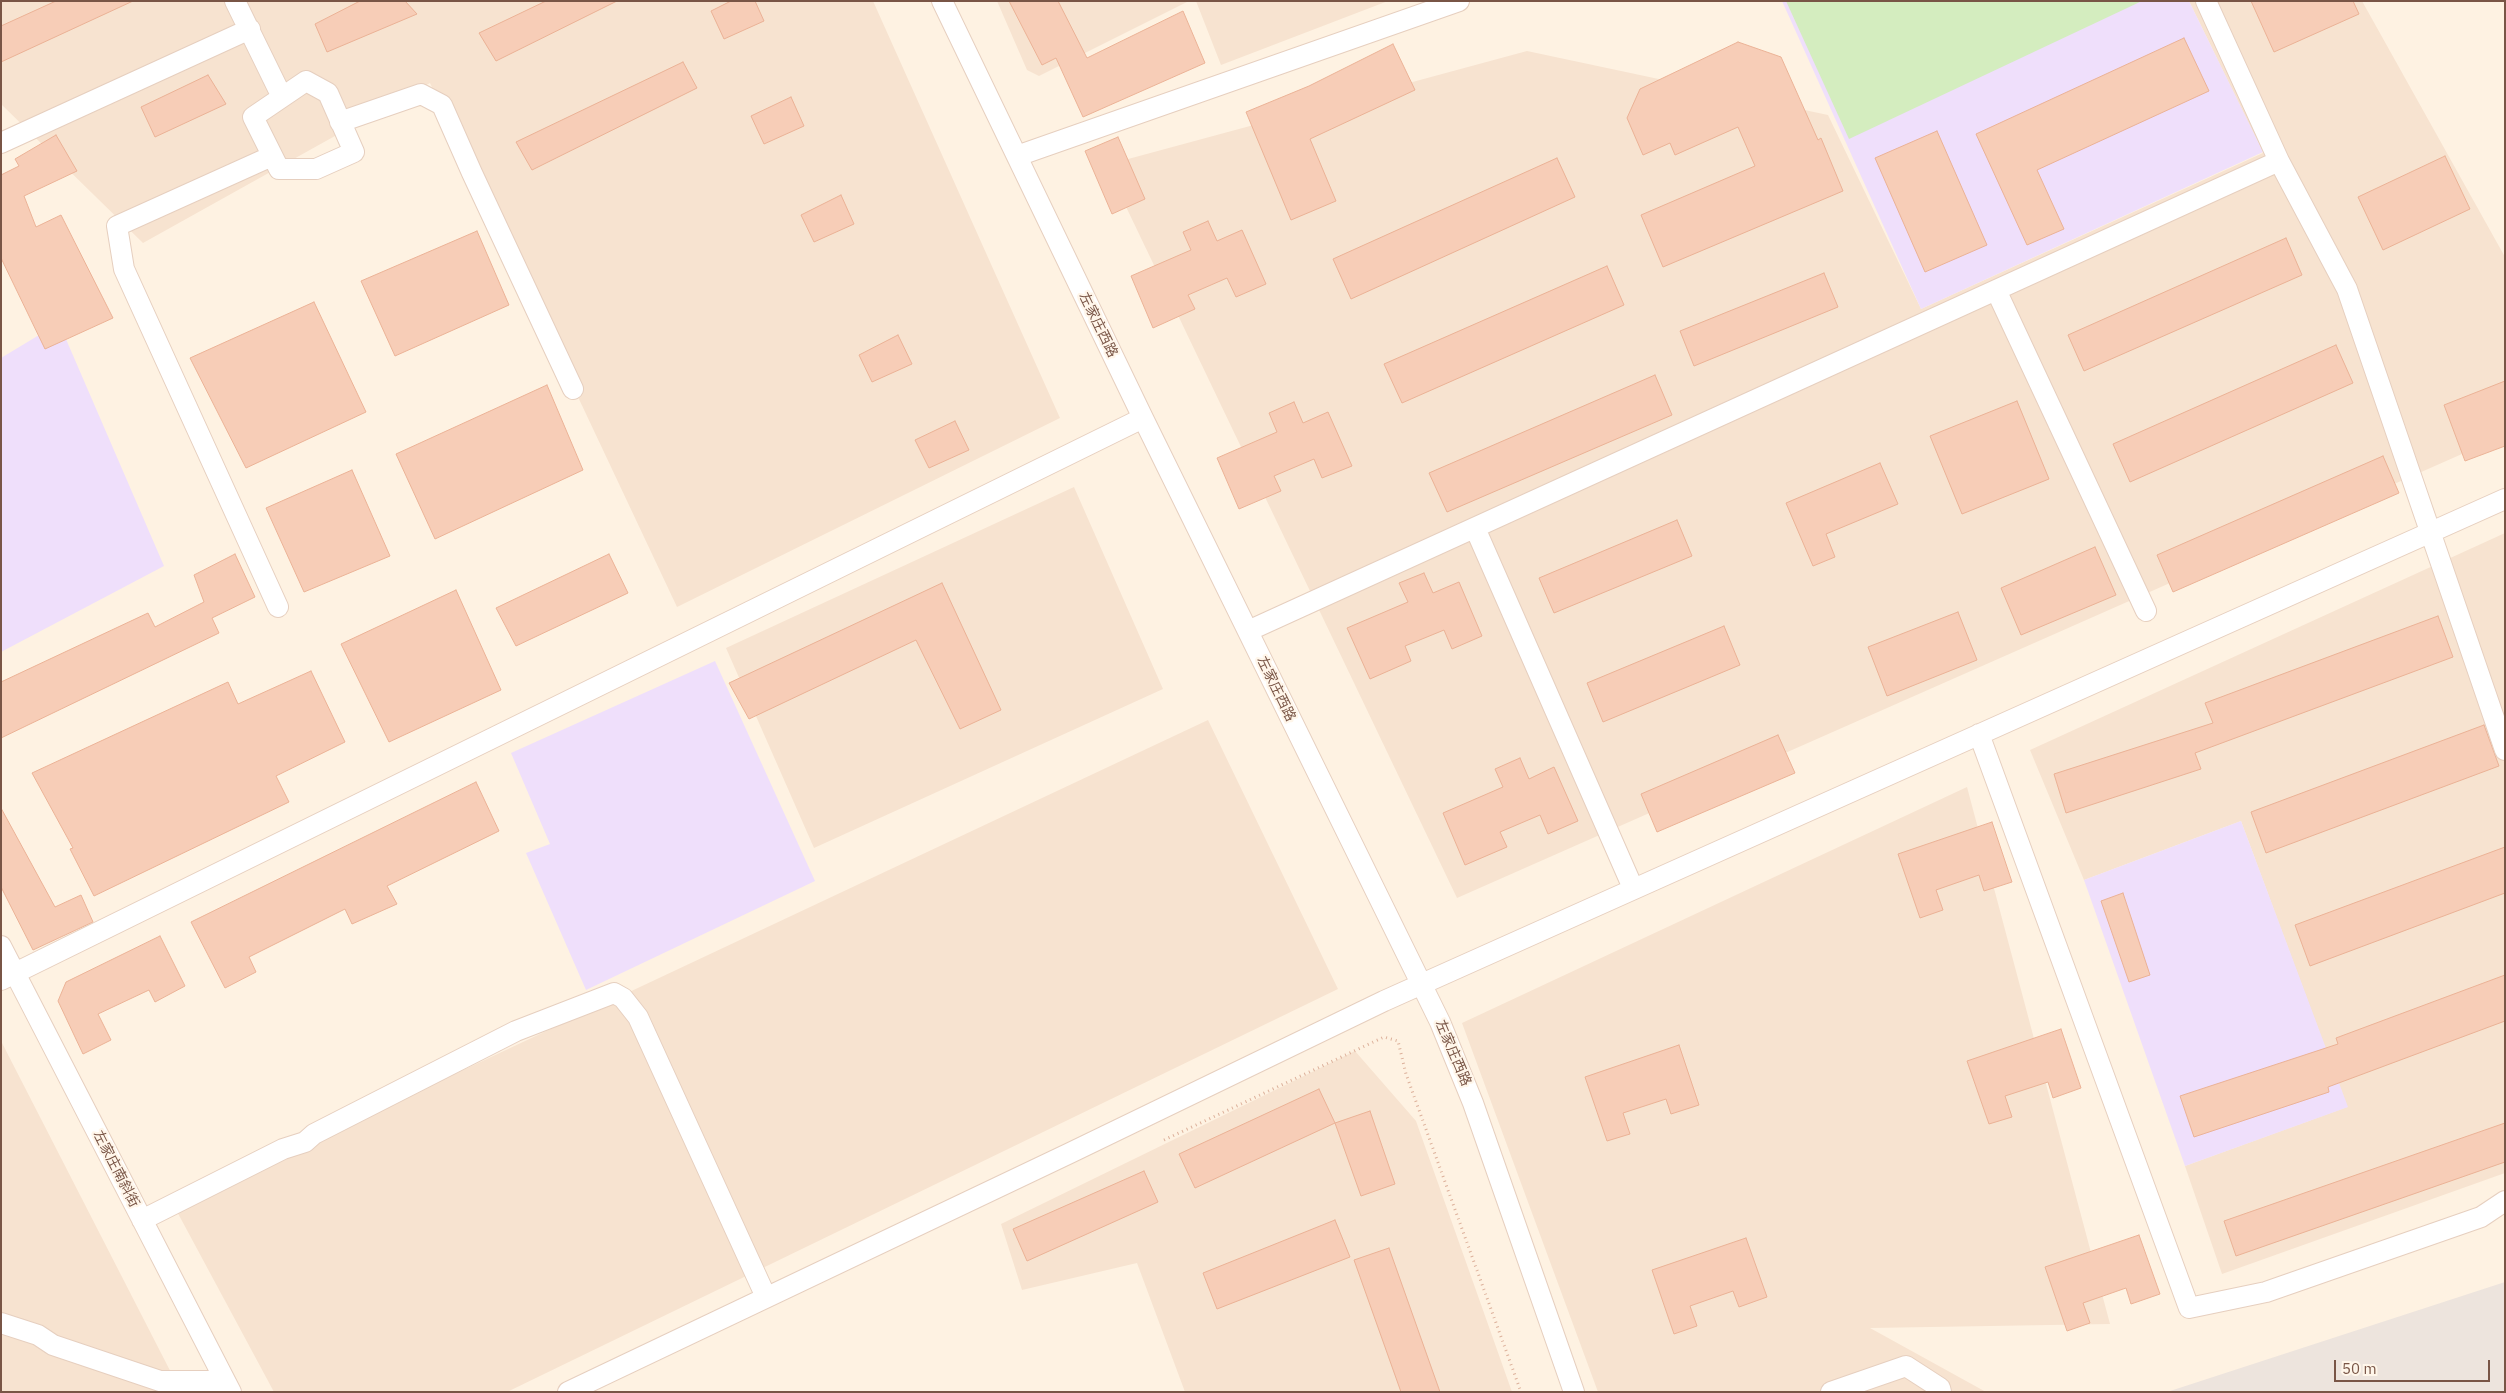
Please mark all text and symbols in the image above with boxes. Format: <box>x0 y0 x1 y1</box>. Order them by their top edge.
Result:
street label: 左家庄西路 <box>1075 290 1121 360</box>
street label: 左家庄西路 <box>1253 654 1299 724</box>
street label: 左家庄西路 <box>1432 1018 1474 1088</box>
street label: 左家庄南斜街 <box>89 1128 143 1210</box>
scale bar <box>2336 1350 2492 1382</box>
text: 50 m <box>2342 1359 2377 1378</box>

